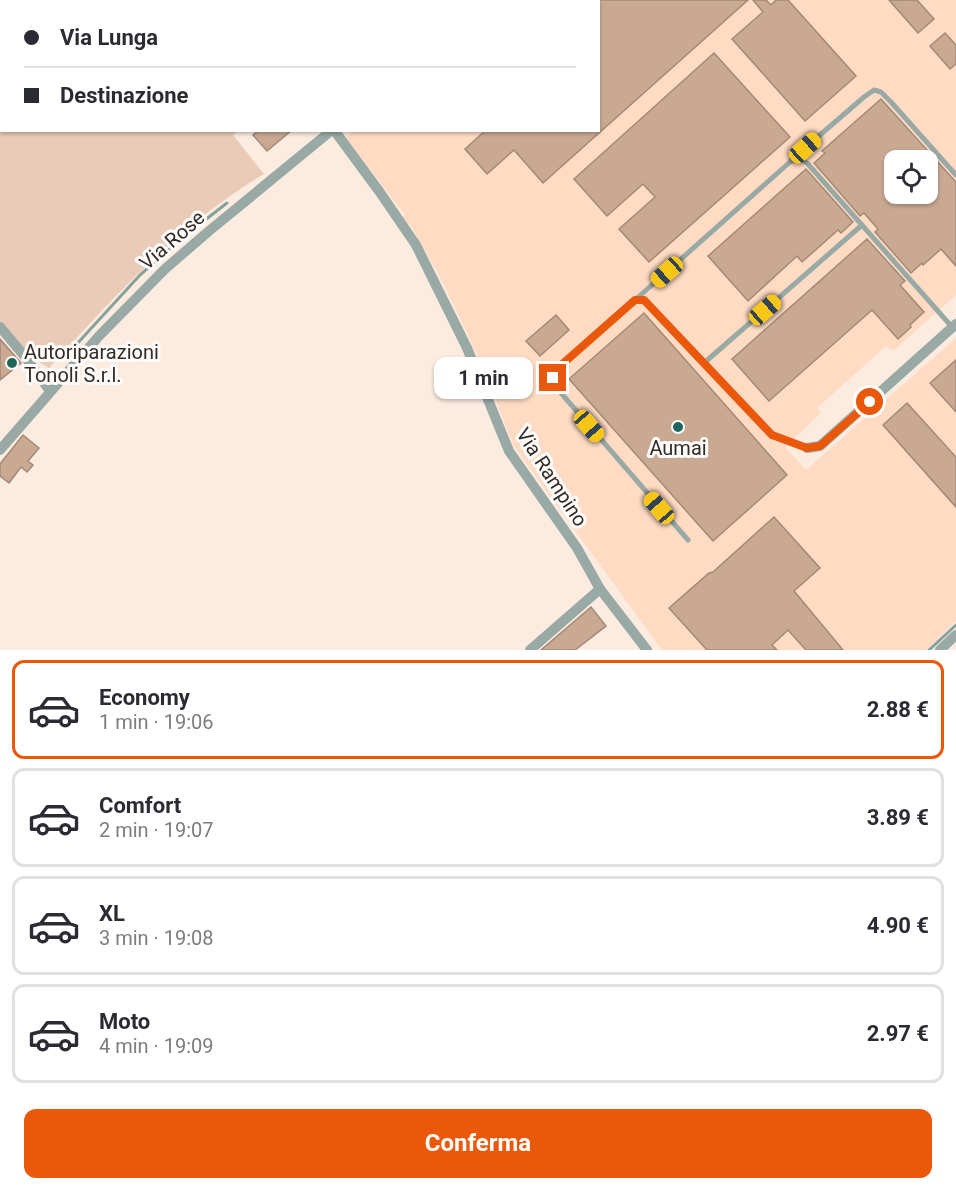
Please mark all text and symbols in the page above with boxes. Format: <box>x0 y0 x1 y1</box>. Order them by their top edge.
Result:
text: Via Lunga <box>60 25 158 50</box>
text: Destinazione <box>60 83 189 108</box>
car <box>786 129 824 167</box>
map controls <box>884 150 938 204</box>
button: locate <box>884 150 938 204</box>
street label: Via Rose <box>135 205 209 275</box>
car <box>648 253 686 291</box>
car <box>746 291 784 329</box>
place label: Autoriparazioni Tonoli S.r.l. <box>24 340 159 387</box>
marker: Autoriparazioni Tonoli S.r.l. <box>5 356 19 370</box>
callout: 1 min <box>433 357 532 399</box>
route end <box>539 364 566 391</box>
text: 1 min <box>458 366 509 390</box>
route start <box>856 388 883 415</box>
car <box>570 407 608 445</box>
marker: Aumai <box>671 420 685 434</box>
street label: Via Rampino <box>511 423 593 531</box>
place label: Aumai <box>649 436 707 460</box>
car <box>640 489 678 527</box>
icon: car <box>27 683 81 737</box>
text: Economy <box>99 685 190 710</box>
text: 2.88 € <box>867 697 929 722</box>
text: 1 min · 19:06 <box>99 710 214 734</box>
icon: car <box>27 791 81 845</box>
text: Comfort <box>99 793 181 818</box>
text: 3.89 € <box>867 805 929 830</box>
text: 2 min · 19:07 <box>99 818 214 842</box>
icon: car <box>27 899 81 953</box>
text: XL <box>99 901 125 926</box>
text: 4.90 € <box>867 913 929 938</box>
text: 3 min · 19:08 <box>99 926 214 950</box>
icon: car <box>27 1007 81 1061</box>
text: Moto <box>99 1009 150 1034</box>
text: 2.97 € <box>867 1021 929 1046</box>
text: 4 min · 19:09 <box>99 1034 214 1058</box>
button: Conferma <box>24 1109 932 1178</box>

